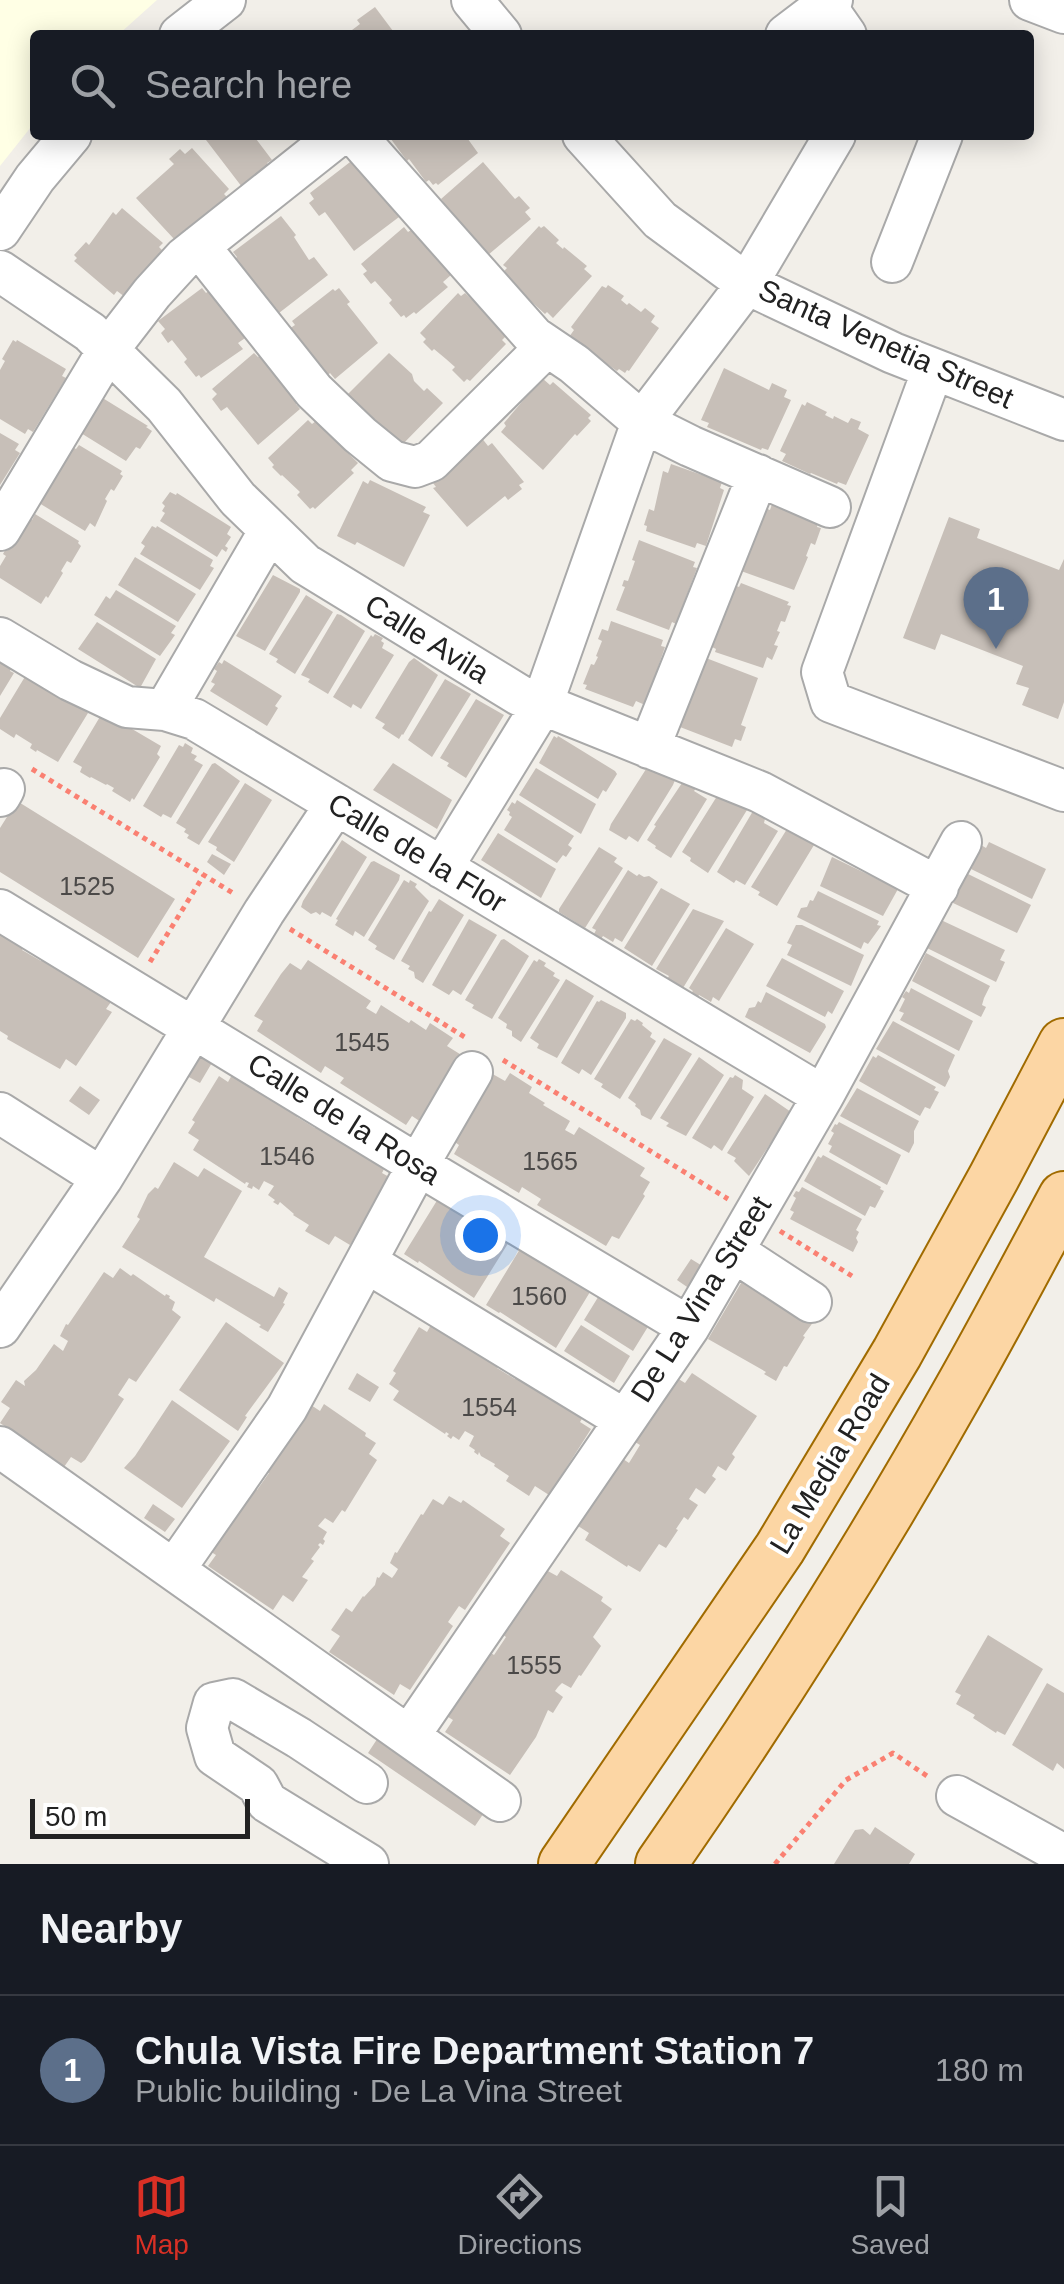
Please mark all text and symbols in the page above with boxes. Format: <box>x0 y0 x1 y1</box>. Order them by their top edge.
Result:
search box <box>30 30 1034 140</box>
icon: search <box>65 58 120 113</box>
text: Search here <box>145 64 352 106</box>
street label: Santa Venetia Street <box>754 273 1019 415</box>
pin: 1 <box>964 566 1028 649</box>
street label: Calle Avila <box>359 588 495 690</box>
street label: Calle de la Flor <box>322 786 512 919</box>
house number: 1525 <box>59 872 115 900</box>
house number: 1545 <box>334 1028 390 1056</box>
street label: Calle de la Rosa <box>242 1046 447 1191</box>
house number: 1546 <box>259 1142 315 1170</box>
house number: 1565 <box>522 1147 578 1175</box>
street label: De La Vina Street <box>624 1189 778 1408</box>
your location <box>455 1210 506 1261</box>
house number: 1560 <box>511 1282 567 1310</box>
street label: La Media Road <box>763 1368 896 1559</box>
house number: 1554 <box>461 1393 517 1421</box>
house number: 1555 <box>506 1651 562 1679</box>
scale bar <box>30 1794 250 1838</box>
text: 50 m <box>45 1801 107 1832</box>
text: Nearby <box>40 1905 182 1952</box>
text: Chula Vista Fire Department Station 7 <box>135 2030 814 2072</box>
text: 1 <box>64 2052 81 2088</box>
text: 180 m <box>935 2052 1024 2088</box>
text: Public building · De La Vina Street <box>135 2073 622 2109</box>
tab: Map <box>134 2169 189 2261</box>
tab: Directions <box>458 2169 582 2261</box>
tab: Saved <box>850 2169 930 2261</box>

